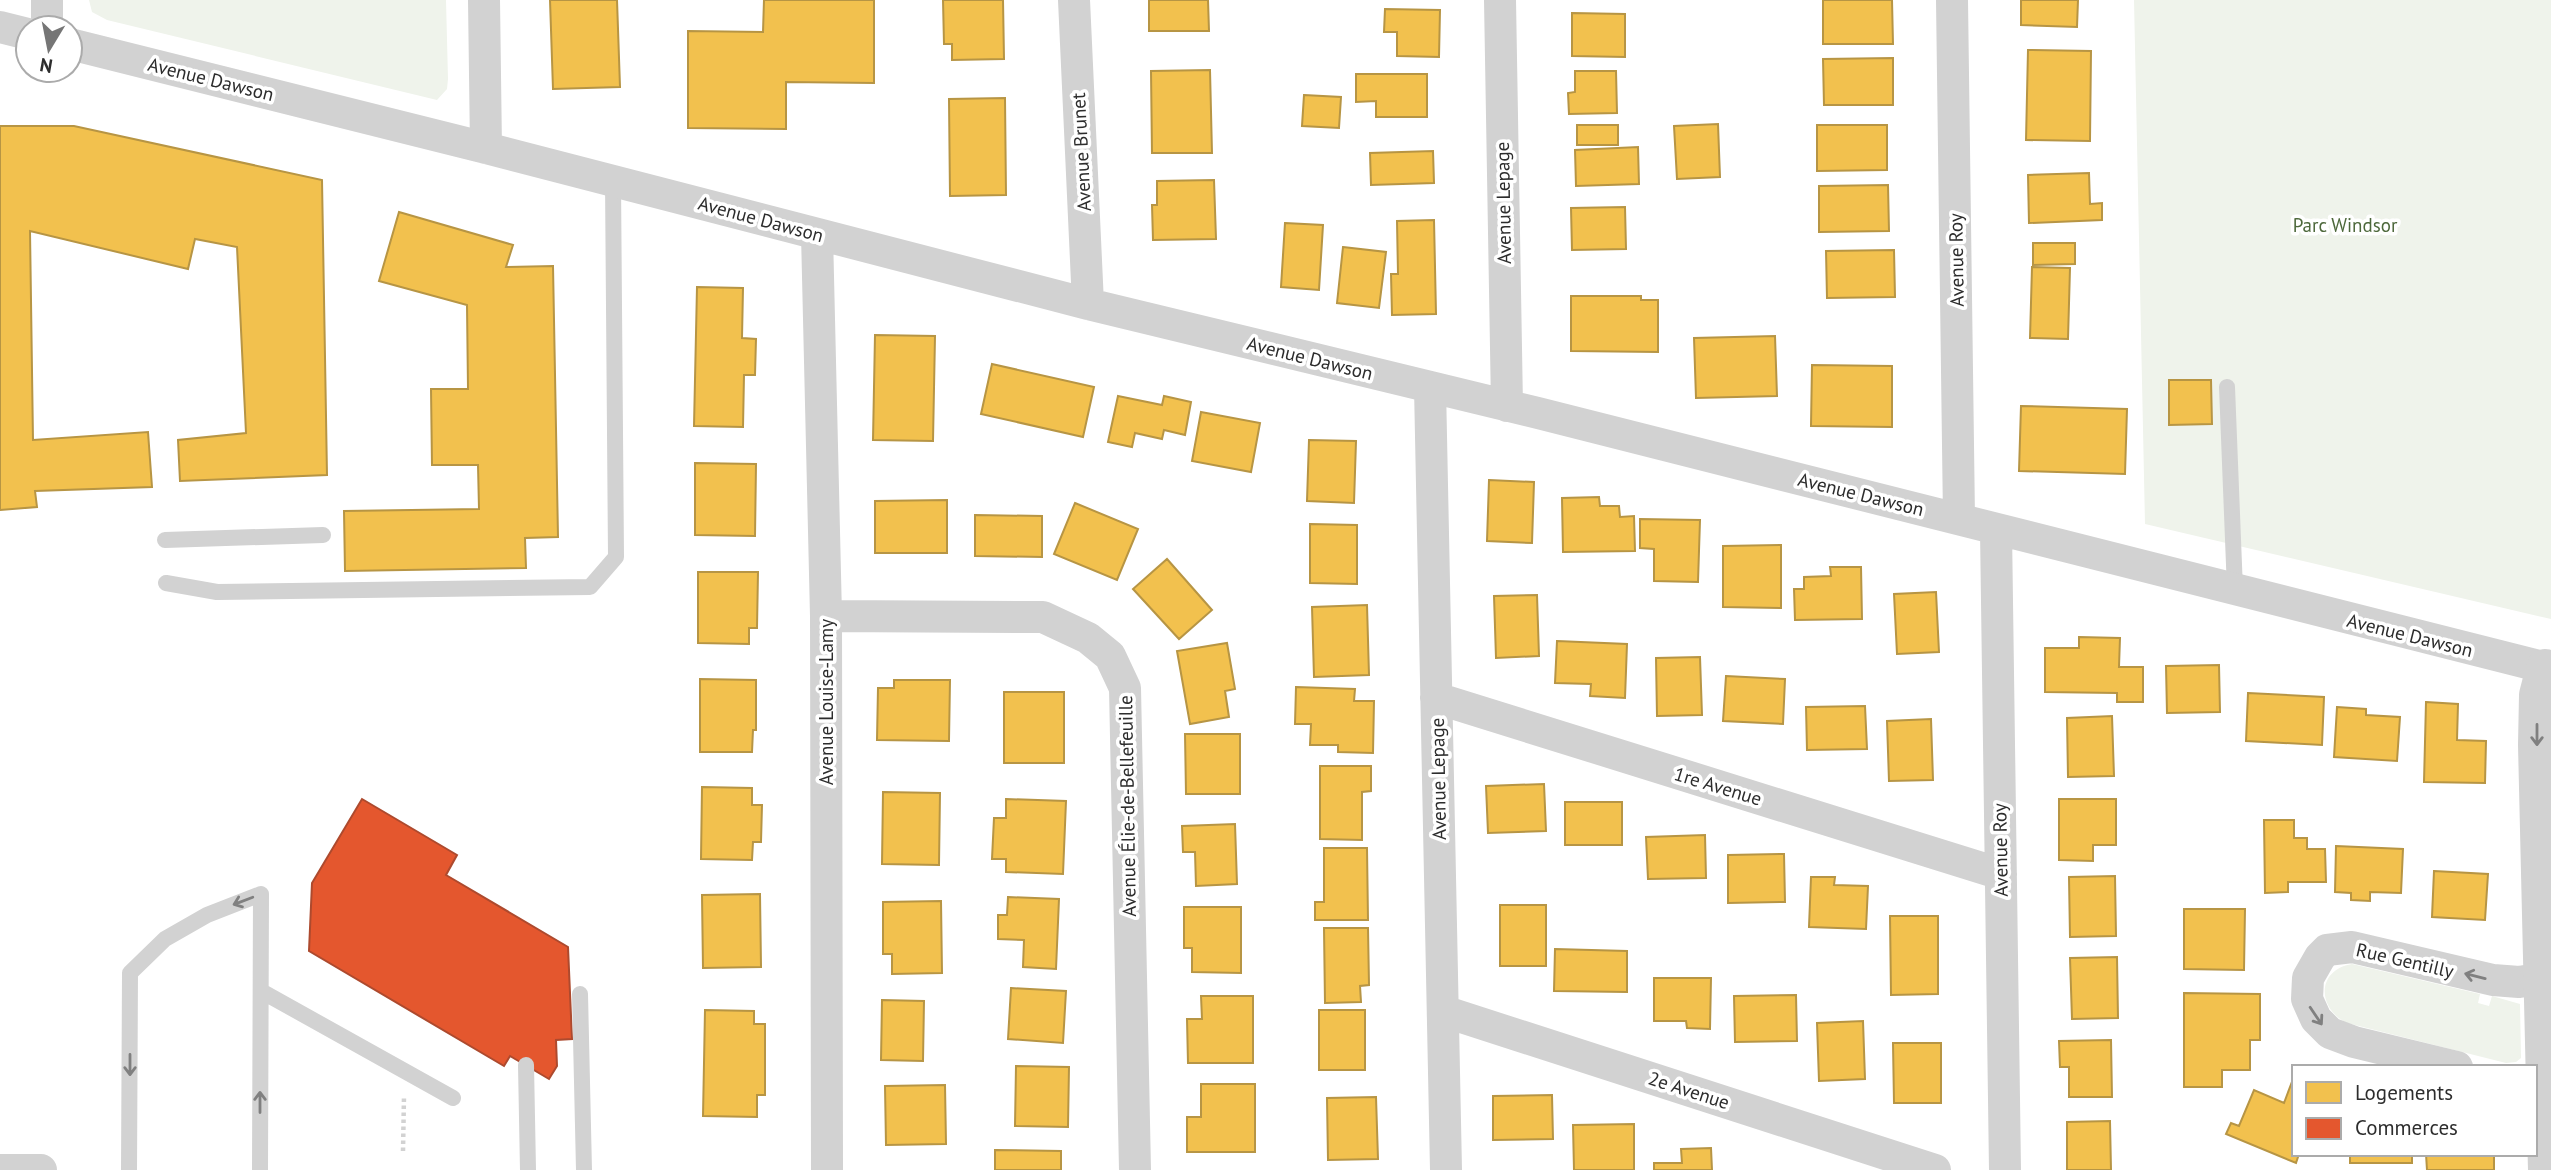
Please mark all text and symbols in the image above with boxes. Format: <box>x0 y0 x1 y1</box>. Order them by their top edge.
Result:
north arrow <box>14 14 84 84</box>
street label: Avenue Dawson <box>146 52 276 106</box>
text: N <box>38 53 54 79</box>
street label: Avenue Brunet <box>1066 92 1096 212</box>
street label: Avenue Lepage <box>1490 142 1516 264</box>
street label: Avenue Dawson <box>696 191 826 247</box>
street label: Avenue Roy <box>1943 213 1969 307</box>
park label: Parc Windsor <box>2293 213 2398 237</box>
street label: Avenue Dawson <box>1245 331 1375 385</box>
street label: Avenue Dawson <box>1796 467 1926 521</box>
street label: Avenue Dawson <box>2345 608 2475 662</box>
street label: Avenue Louise-Lamy <box>814 619 838 785</box>
street label: Avenue Élie-de-Bellefeuille <box>1113 695 1141 917</box>
street label: Avenue Lepage <box>1425 718 1451 840</box>
one-way arrow <box>2530 724 2544 747</box>
street label: 1re Avenue <box>1671 761 1765 811</box>
street label: Avenue Roy <box>1987 803 2013 897</box>
one-way arrow <box>233 895 254 908</box>
street label: Rue Gentilly <box>2354 937 2456 983</box>
one-way arrow <box>2465 969 2487 982</box>
one-way arrow <box>2309 1006 2323 1025</box>
one-way arrow <box>123 1053 136 1076</box>
legend <box>2292 1065 2537 1156</box>
street label: 2e Avenue <box>1645 1066 1733 1114</box>
text: Logements <box>2355 1079 2453 1106</box>
one-way arrow <box>253 1091 267 1114</box>
text: Commerces <box>2355 1114 2458 1141</box>

